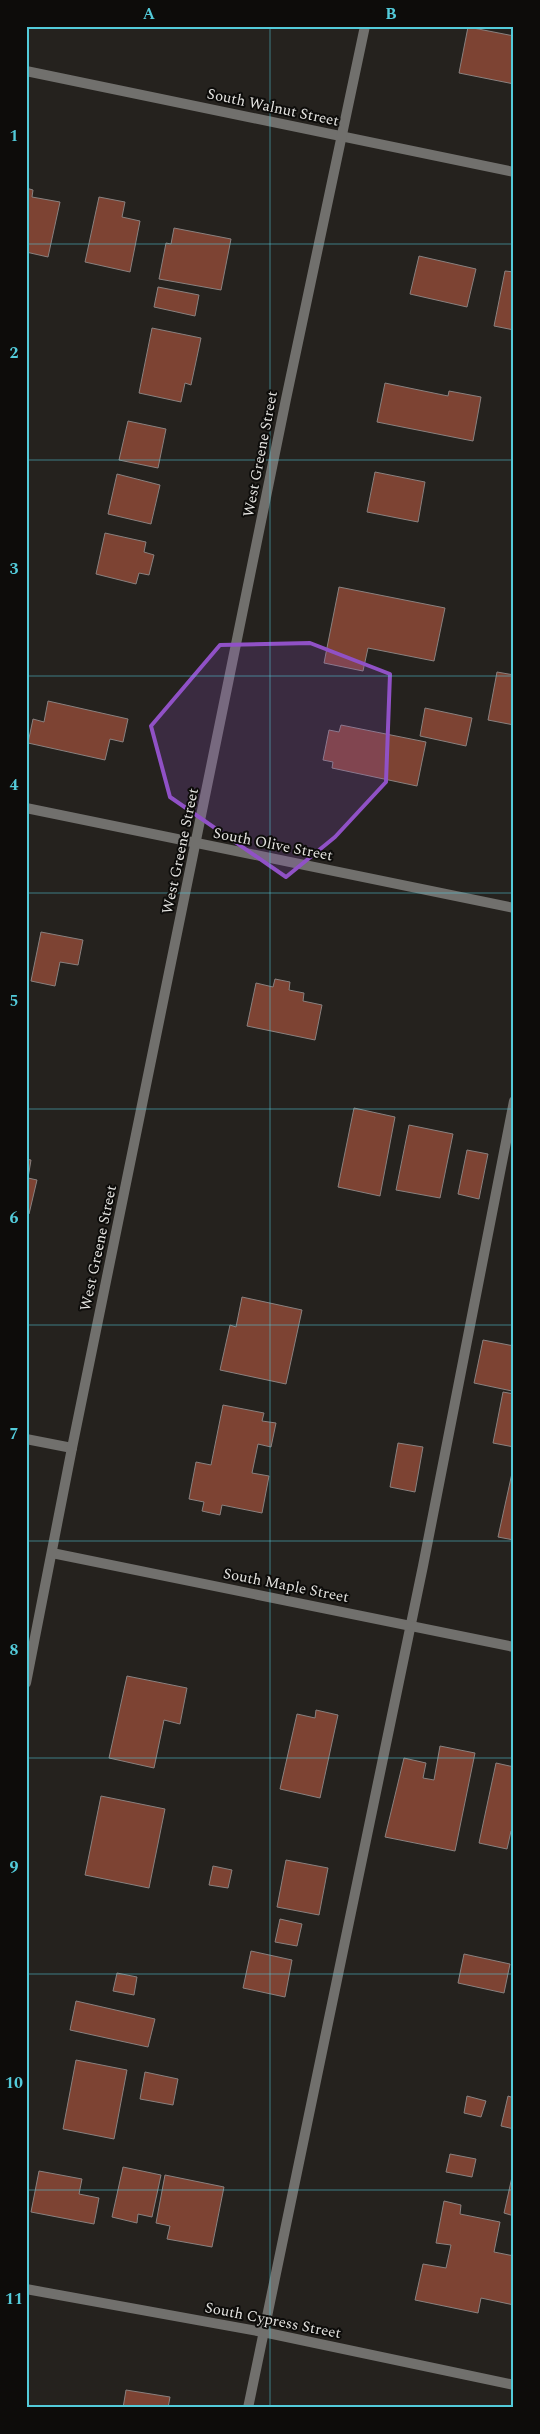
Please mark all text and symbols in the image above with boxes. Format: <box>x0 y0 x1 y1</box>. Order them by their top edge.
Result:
text: A <box>143 2 156 26</box>
text: B <box>385 2 397 26</box>
street label: South Walnut Street <box>205 82 341 133</box>
text: 1 <box>10 124 18 148</box>
text: 2 <box>10 341 19 365</box>
street label: West Greene Street <box>237 389 284 519</box>
text: 3 <box>10 557 19 581</box>
text: 4 <box>10 773 19 797</box>
street label: West Greene Street <box>156 786 205 916</box>
street label: South Olive Street <box>211 822 335 867</box>
text: 5 <box>10 989 18 1013</box>
street label: West Greene Street <box>74 1183 123 1313</box>
text: 6 <box>10 1206 19 1230</box>
text: 7 <box>10 1422 19 1446</box>
street label: South Maple Street <box>221 1562 351 1609</box>
text: 8 <box>10 1638 19 1662</box>
text: 9 <box>10 1855 19 1879</box>
text: 10 <box>5 2071 23 2095</box>
text: 11 <box>5 2287 23 2311</box>
street label: South Cypress Street <box>203 2296 343 2345</box>

